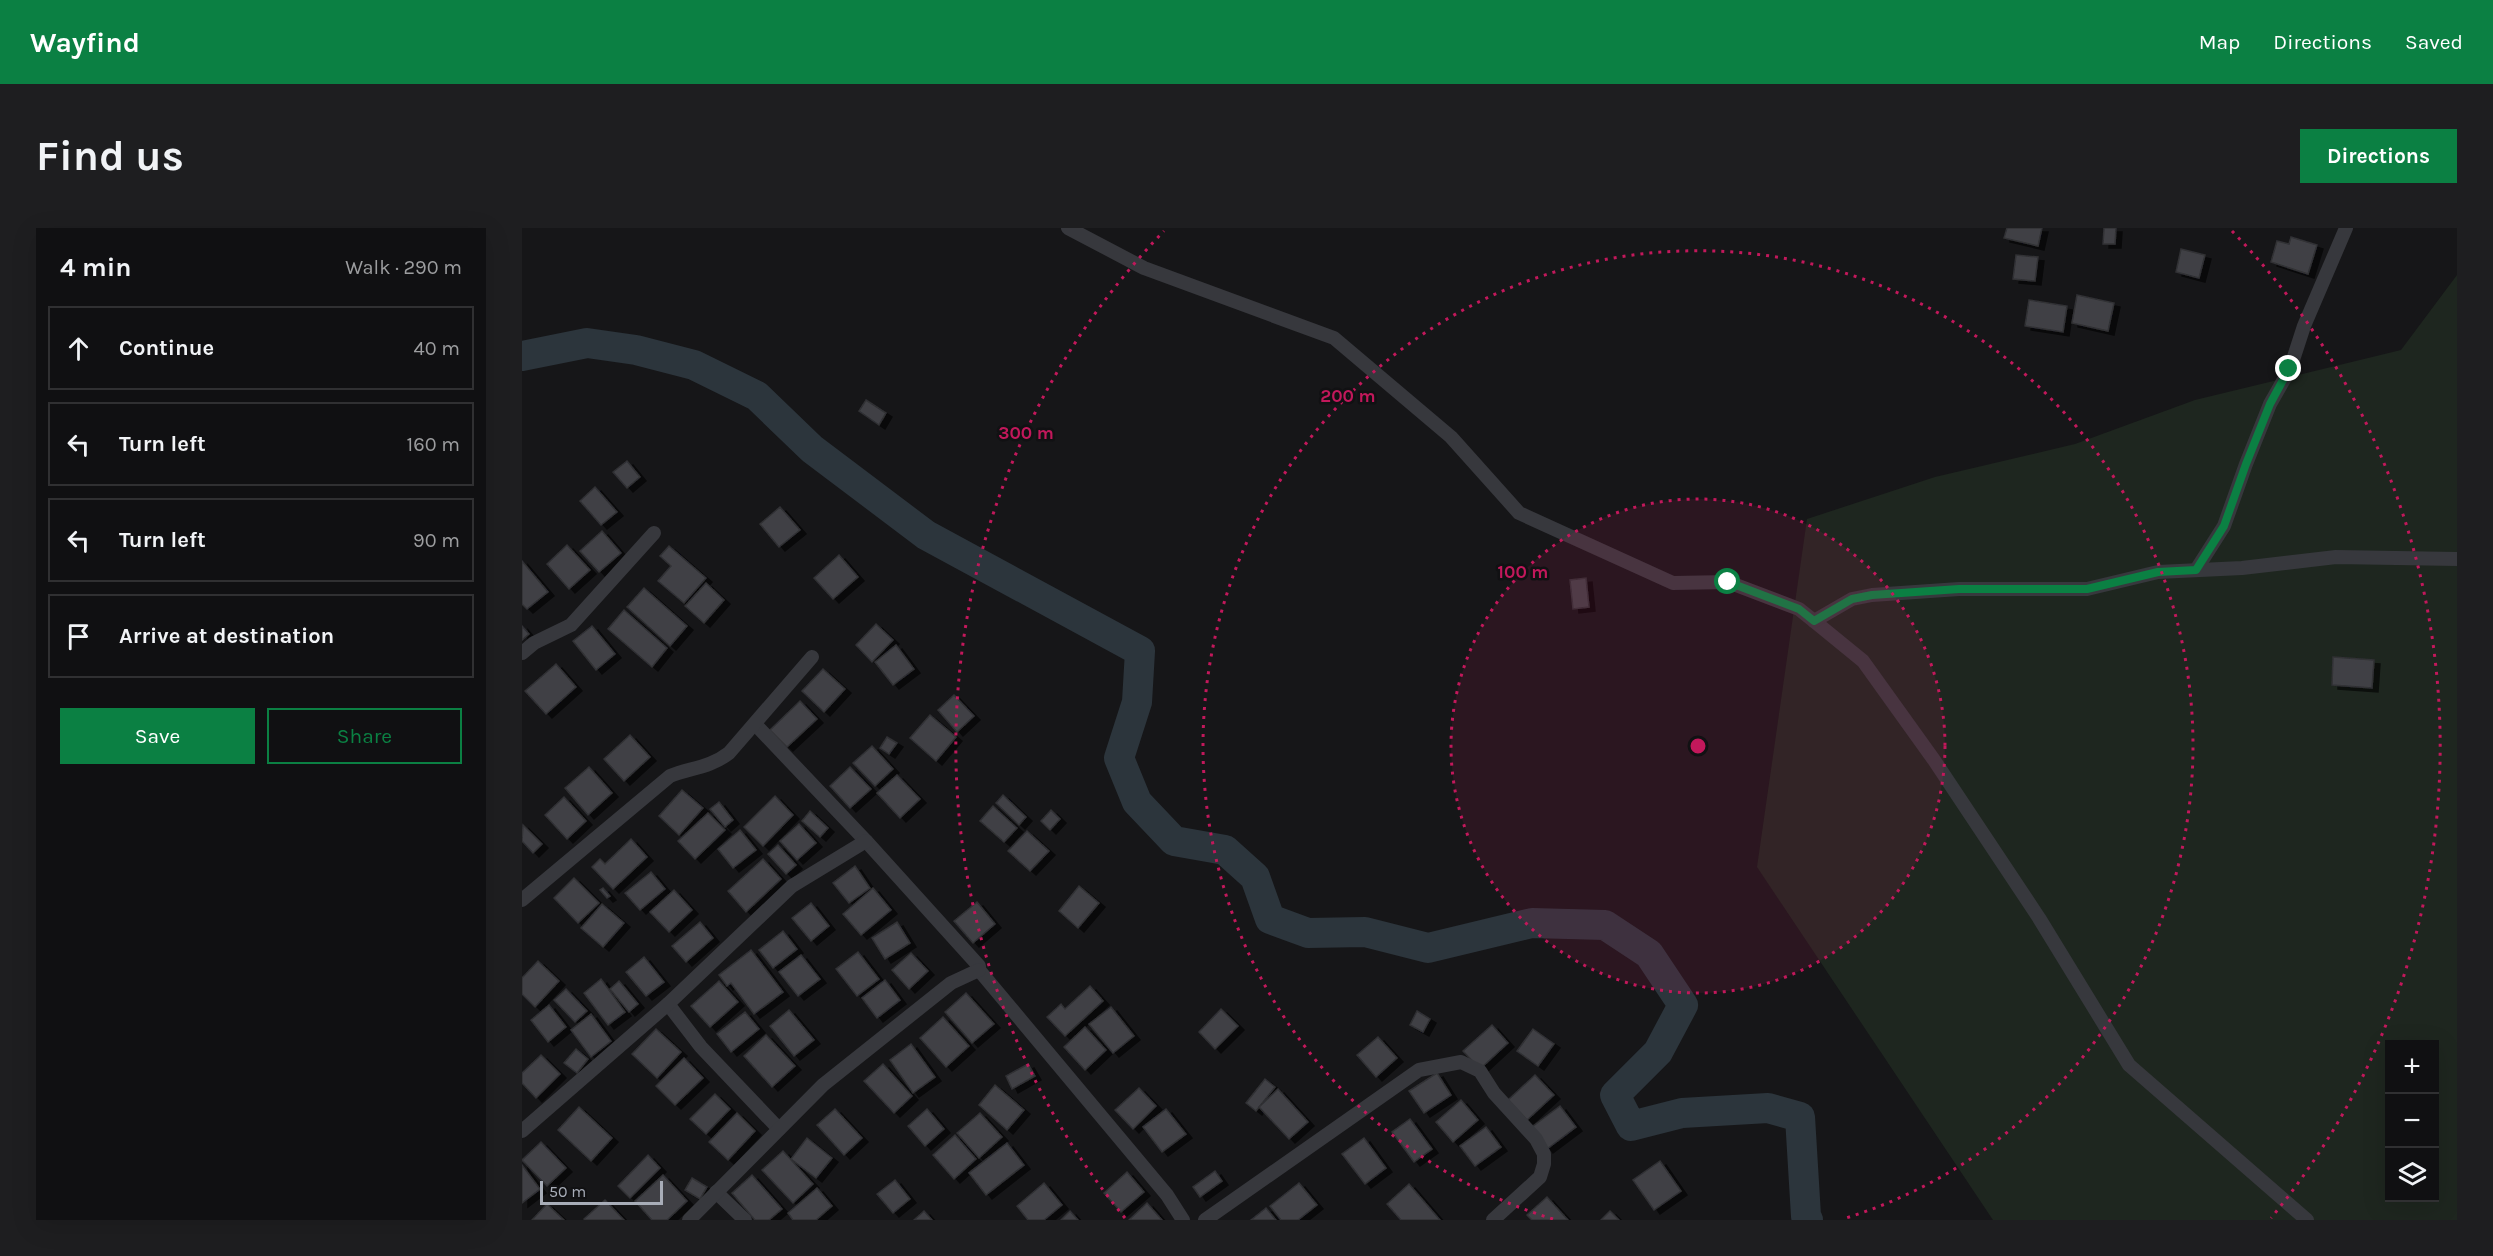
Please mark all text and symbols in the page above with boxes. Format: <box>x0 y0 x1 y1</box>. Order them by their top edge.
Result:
text: Wayfind <box>30 26 140 59</box>
text: Map <box>2199 30 2240 54</box>
text: Directions <box>2273 30 2372 54</box>
text: Saved <box>2405 30 2463 54</box>
button: Directions <box>2300 129 2457 183</box>
text: Find us <box>36 131 184 181</box>
text: 4 min <box>60 252 131 283</box>
text: Walk · 290 m <box>345 256 462 279</box>
icon: ahead <box>62 332 95 365</box>
text: Continue <box>119 335 214 361</box>
text: 40 m <box>414 337 460 360</box>
route end <box>2275 355 2301 381</box>
text: 200 m <box>1320 385 1376 407</box>
text: 300 m <box>998 422 1054 444</box>
icon: left <box>62 428 95 461</box>
text: Turn left <box>119 431 206 457</box>
text: 160 m <box>407 433 460 456</box>
icon: left <box>62 524 95 557</box>
text: Turn left <box>119 527 206 553</box>
text: 90 m <box>413 529 460 552</box>
text: 100 m <box>1498 561 1548 583</box>
route start <box>1714 568 1740 594</box>
icon: arrive <box>62 620 95 653</box>
text: Arrive at destination <box>119 623 334 649</box>
button: Save <box>60 708 255 764</box>
button: Share <box>267 708 462 764</box>
centre of rings <box>1688 736 1708 756</box>
map controls <box>2385 1040 2439 1202</box>
button: + <box>2385 1040 2439 1094</box>
button: − <box>2385 1094 2439 1148</box>
button: layers <box>2385 1148 2439 1202</box>
scale bar <box>540 1178 663 1206</box>
text: 50 m <box>549 1182 586 1201</box>

